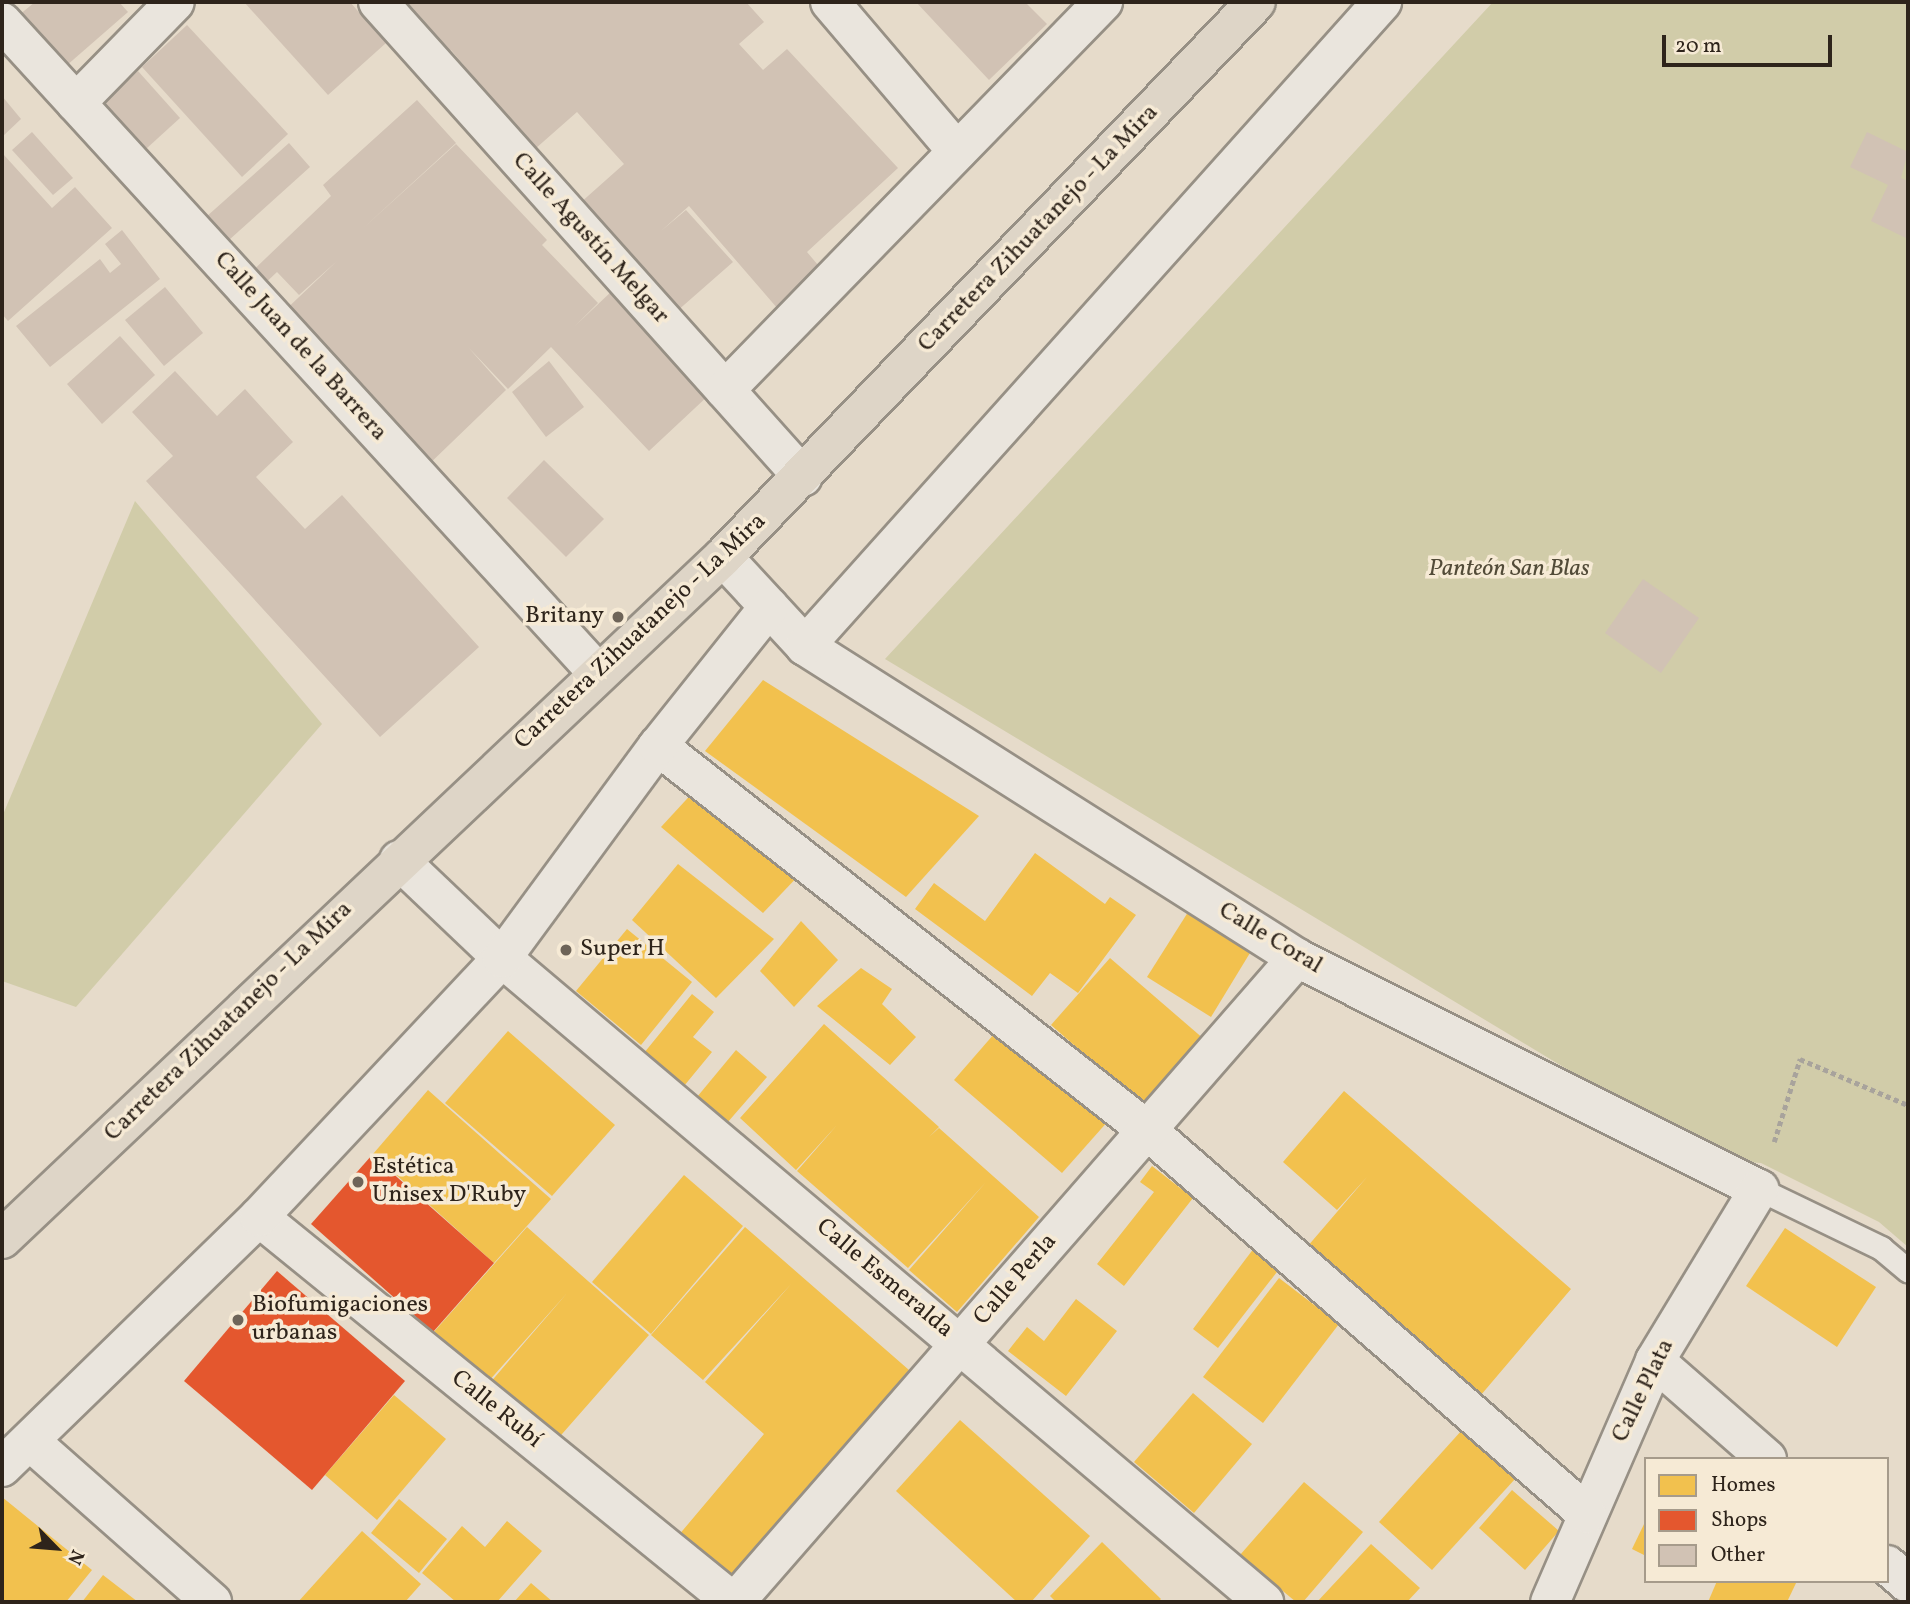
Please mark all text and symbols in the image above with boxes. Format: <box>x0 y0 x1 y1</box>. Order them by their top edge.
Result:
scale bar <box>1665 21 1835 65</box>
text: 20 m <box>1675 32 1721 61</box>
street label: Carretera Zihuatanejo - La Mira <box>913 99 1165 359</box>
street label: Calle Agustín Melgar <box>505 147 675 331</box>
street label: Calle Juan de la Barrera <box>207 246 393 448</box>
street label: Carretera Zihuatanejo - La Mira <box>509 507 773 757</box>
park label: Panteón San Blas <box>1428 556 1590 584</box>
place label: Britany <box>525 603 604 631</box>
marker: Britany <box>610 609 626 625</box>
street label: Carretera Zihuatanejo - La Mira <box>99 896 359 1148</box>
street label: Calle Coral <box>1213 897 1327 981</box>
place label: Super H <box>580 936 665 964</box>
marker: Super H <box>558 942 574 958</box>
place label: Estética Unisex D'Ruby <box>372 1154 526 1210</box>
marker: Estética Unisex D'Ruby <box>350 1174 366 1190</box>
street label: Calle Esmeralda <box>810 1213 958 1345</box>
street label: Calle Perla <box>968 1228 1064 1332</box>
place label: Biofumigaciones urbanas <box>252 1292 428 1348</box>
marker: Biofumigaciones urbanas <box>230 1312 246 1328</box>
street label: Calle Plata <box>1607 1335 1681 1447</box>
street label: Calle Rubí <box>445 1365 547 1455</box>
legend <box>1644 1457 1889 1583</box>
text: Homes <box>1711 1471 1776 1500</box>
text: Shops <box>1711 1506 1767 1535</box>
north arrow <box>21 1513 91 1583</box>
text: Other <box>1711 1541 1765 1570</box>
text: N <box>60 1545 90 1569</box>

